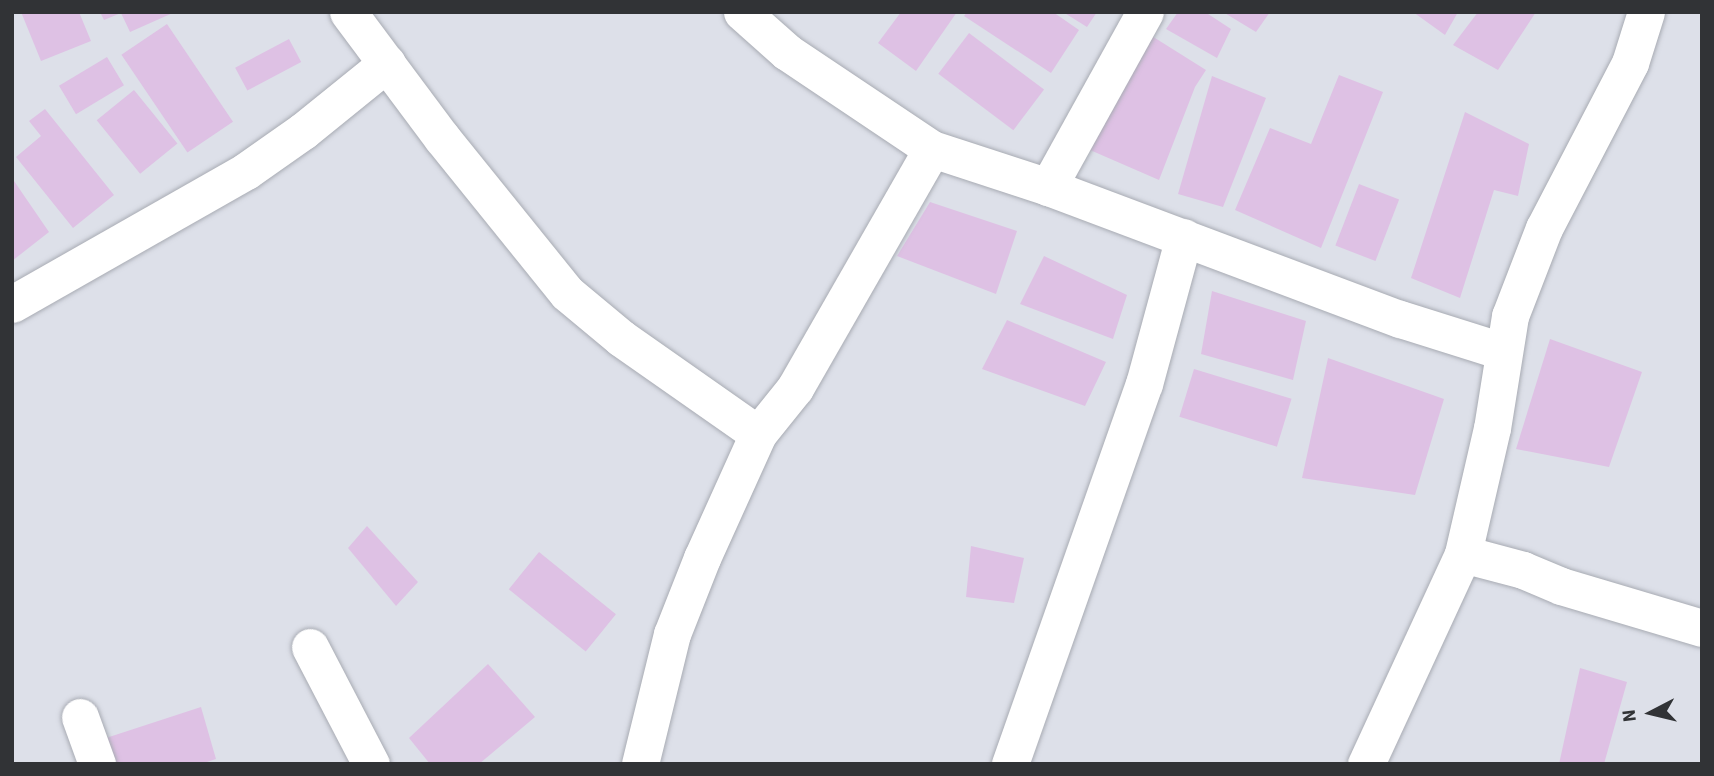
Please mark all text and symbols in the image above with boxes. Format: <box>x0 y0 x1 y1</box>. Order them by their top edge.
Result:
north arrow <box>1616 678 1686 748</box>
text: N <box>1615 708 1644 724</box>

